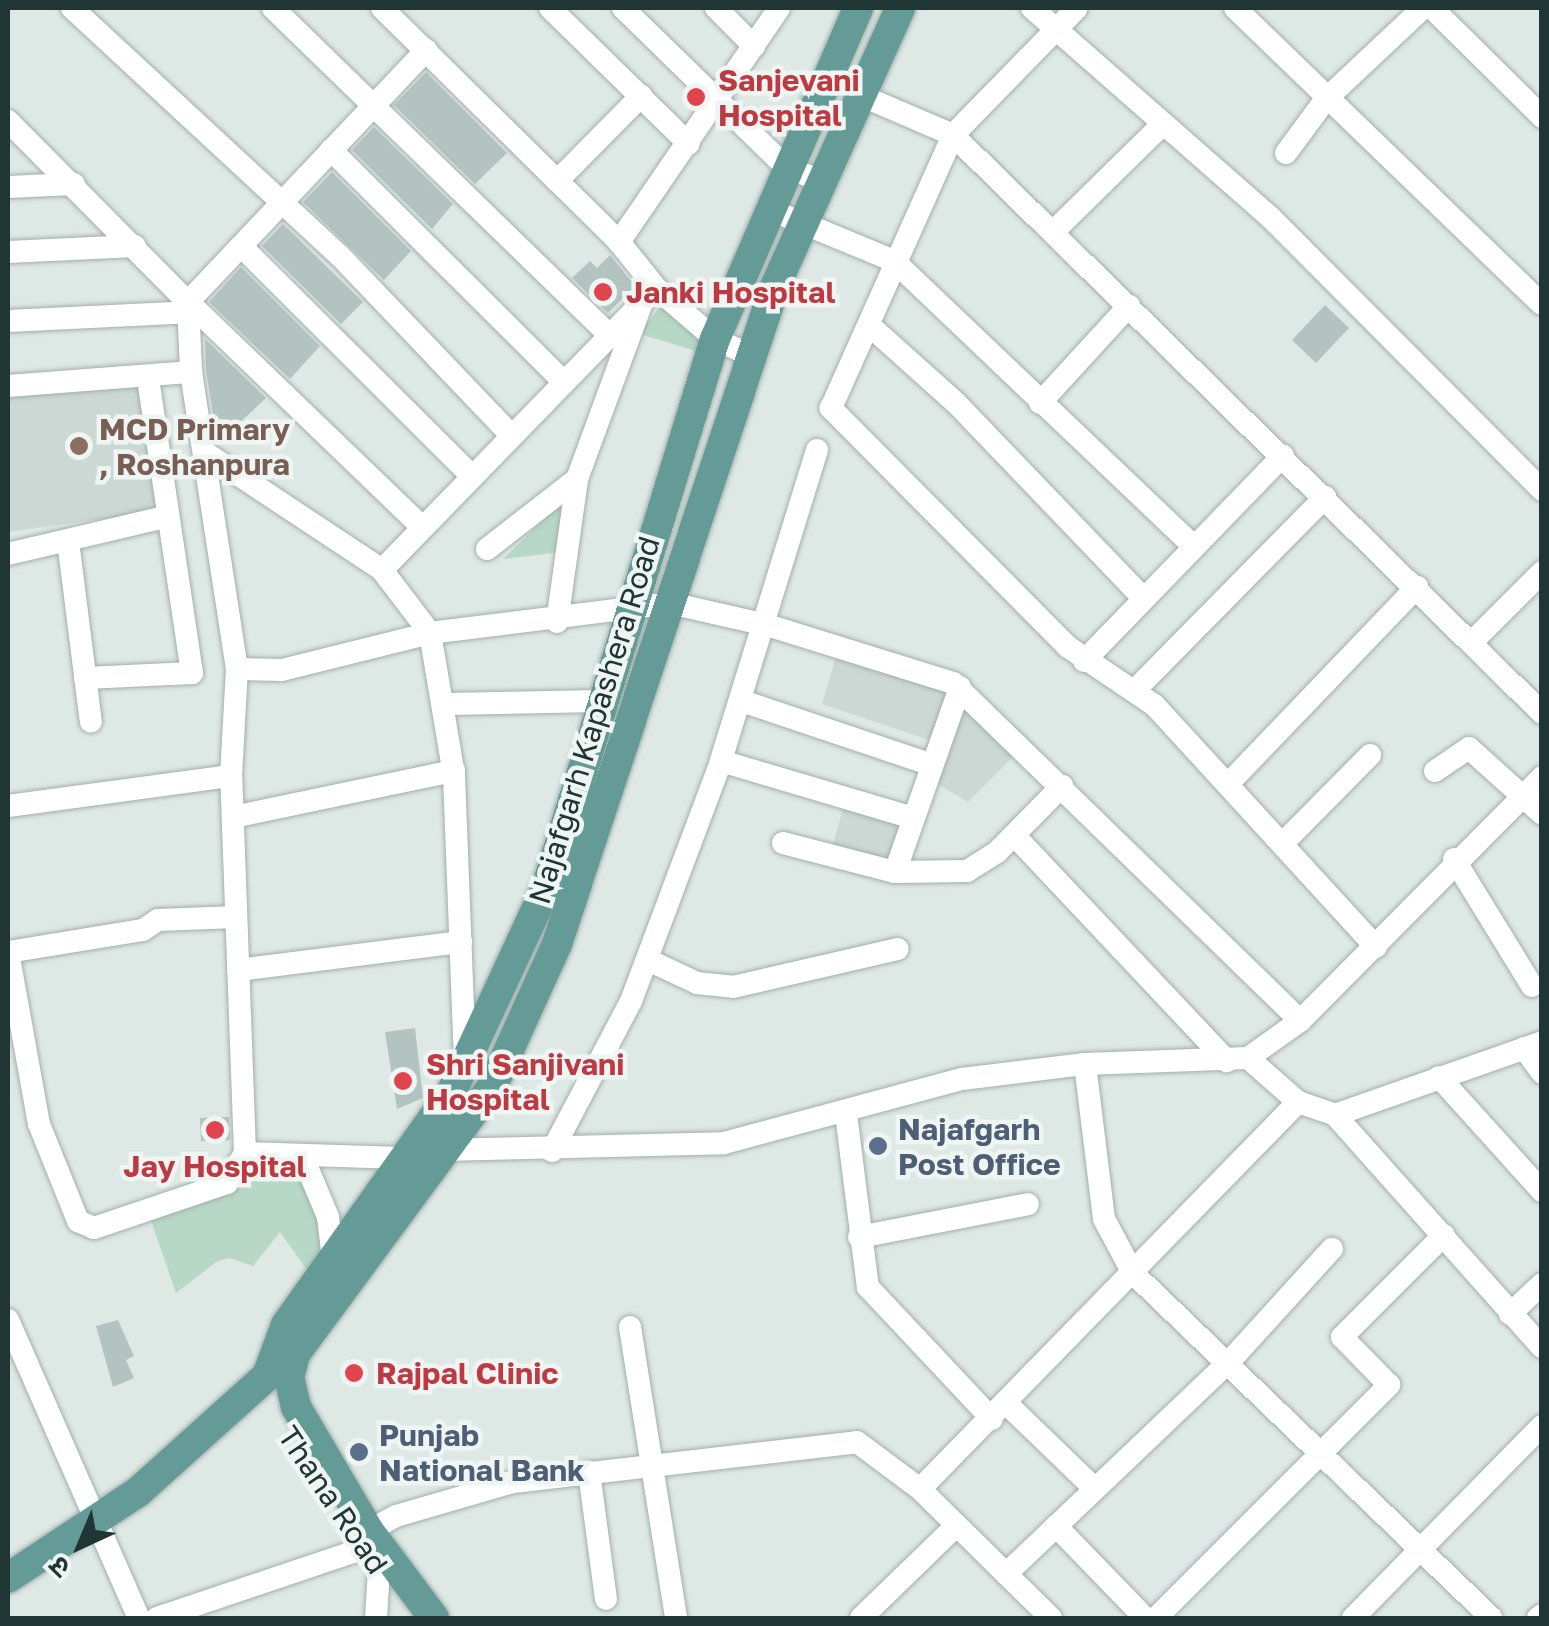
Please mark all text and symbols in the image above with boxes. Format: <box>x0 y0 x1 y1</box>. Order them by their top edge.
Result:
place label: Sanjevani Hospital <box>718 62 860 132</box>
marker: Sanjevani Hospital <box>683 84 709 110</box>
place label: Janki Hospital <box>626 274 835 310</box>
marker: Janki Hospital <box>590 279 616 305</box>
place label: MCD Primary , Roshanpura <box>99 411 290 482</box>
marker: MCD Primary , Roshanpura <box>68 435 90 457</box>
street label: Najafgarh Kapashera Road <box>521 532 667 908</box>
place label: Shri Sanjivani Hospital <box>426 1046 624 1116</box>
marker: Shri Sanjivani Hospital <box>390 1068 416 1094</box>
place label: Najafgarh Post Office <box>898 1111 1061 1182</box>
marker: Jay Hospital <box>202 1117 228 1143</box>
marker: Najafgarh Post Office <box>867 1135 889 1157</box>
place label: Jay Hospital <box>123 1148 307 1184</box>
place label: Rajpal Clinic <box>376 1355 559 1391</box>
marker: Rajpal Clinic <box>341 1360 367 1386</box>
place label: Punjab National Bank <box>379 1417 585 1488</box>
street label: Thana Road <box>270 1419 396 1581</box>
marker: Punjab National Bank <box>348 1441 370 1463</box>
north arrow <box>30 1496 130 1596</box>
text: उ <box>41 1550 76 1586</box>

